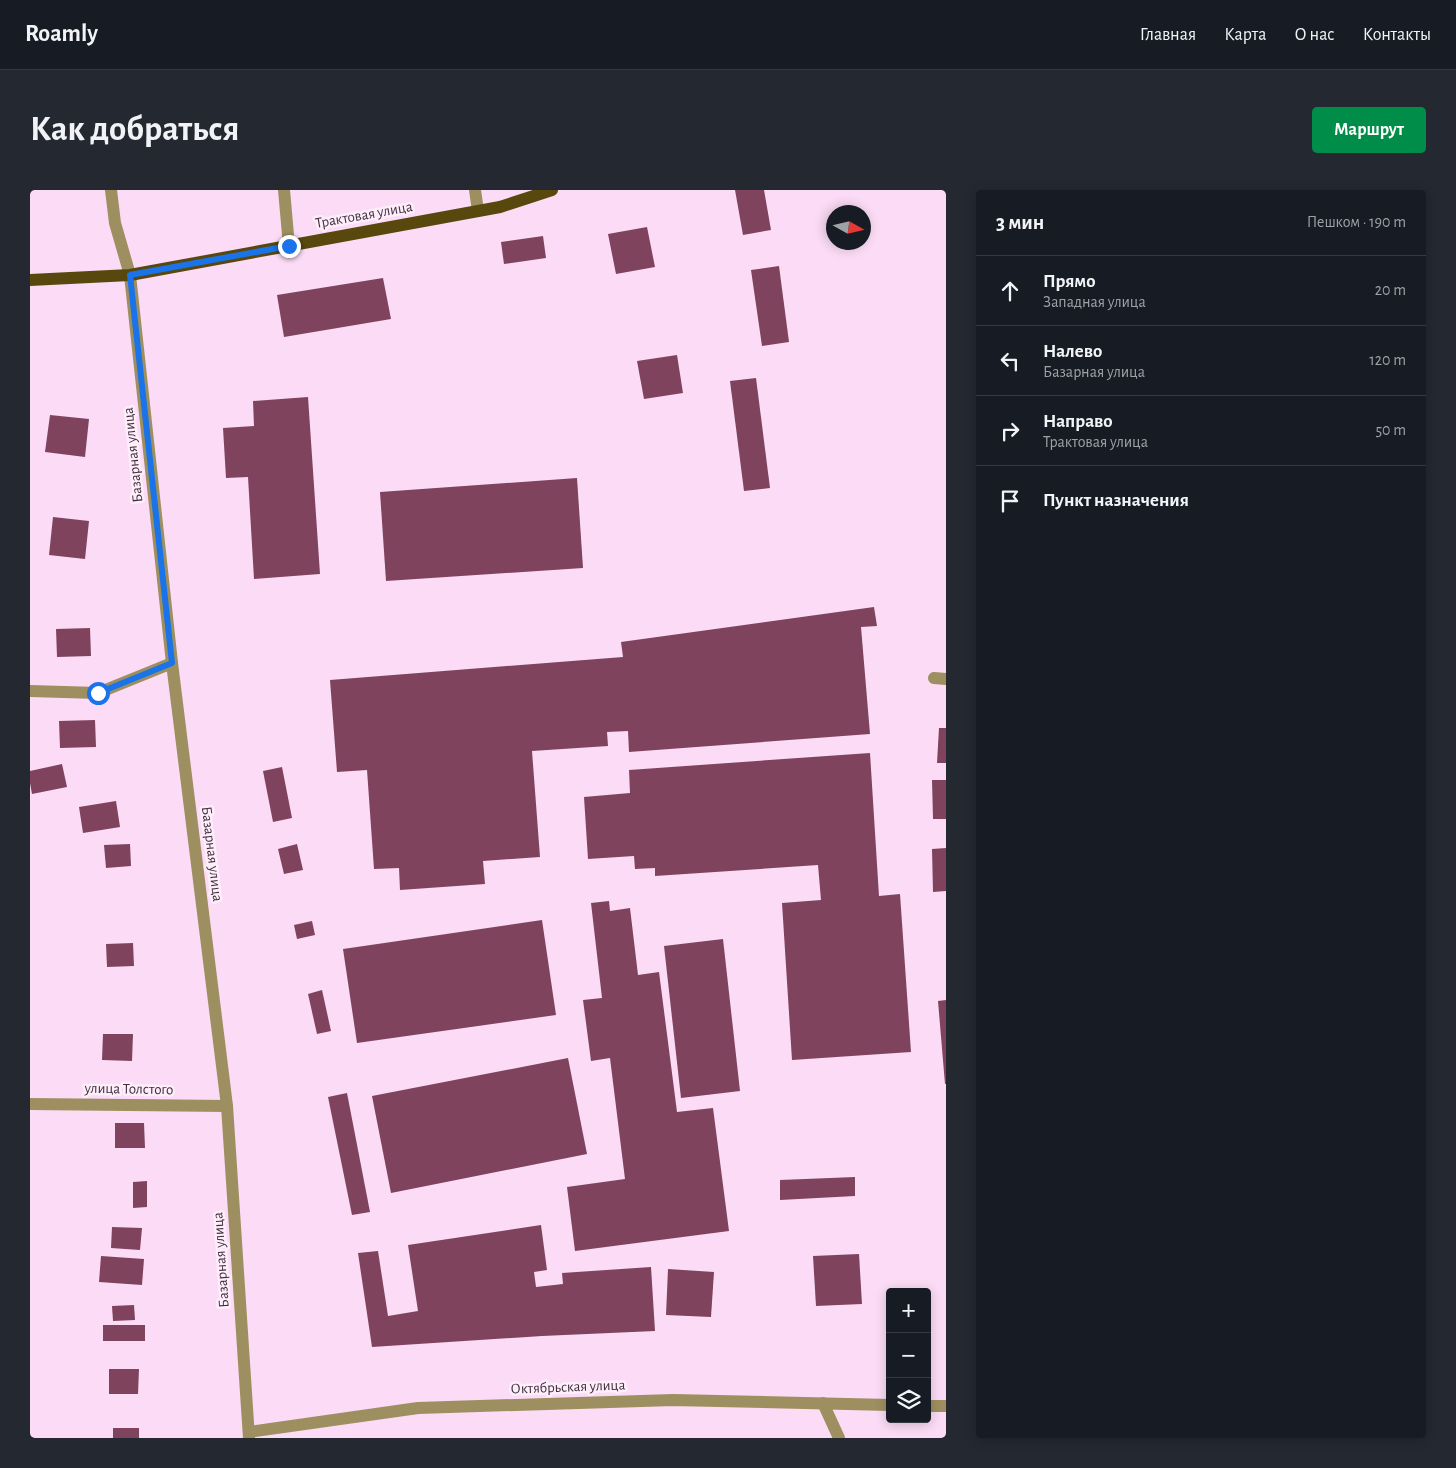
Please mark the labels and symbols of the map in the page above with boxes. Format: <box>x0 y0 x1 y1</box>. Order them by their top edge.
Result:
street label: Трактовая улица <box>314 199 414 231</box>
north arrow <box>826 205 871 250</box>
route end <box>278 235 301 258</box>
street label: Базарная улица <box>121 407 145 503</box>
route start <box>87 682 110 705</box>
street label: Базарная улица <box>199 806 225 903</box>
street label: улица Толстого <box>83 1081 174 1097</box>
street label: Базарная улица <box>210 1212 232 1308</box>
street label: Октябрьская улица <box>510 1377 626 1396</box>

